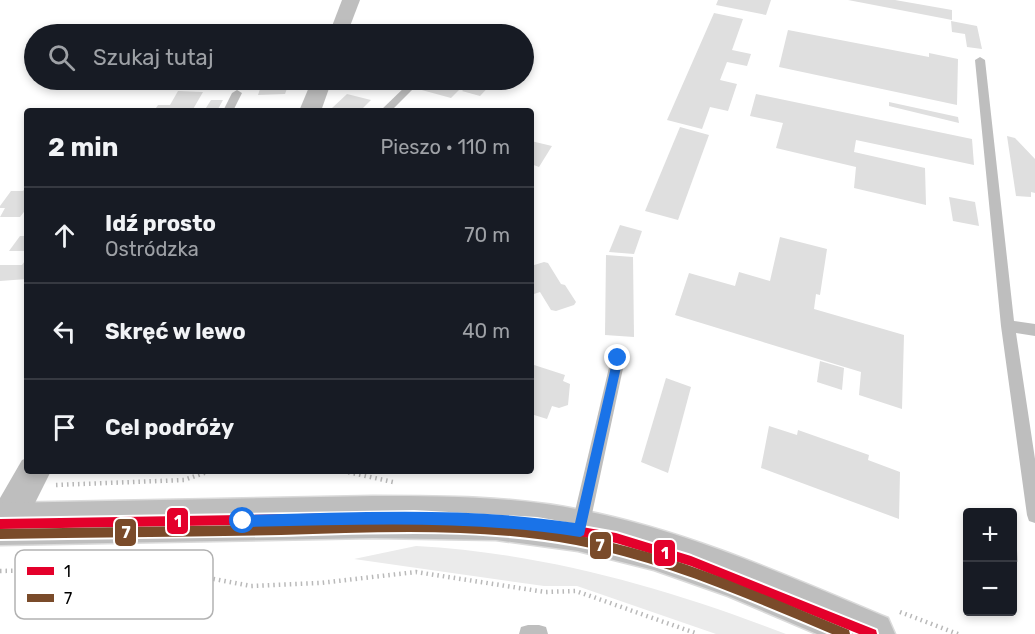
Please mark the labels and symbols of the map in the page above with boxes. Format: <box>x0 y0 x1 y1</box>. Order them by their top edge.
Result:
route end <box>604 344 630 370</box>
line badge: 1 <box>166 507 189 535</box>
route start <box>229 507 255 533</box>
text: 1 <box>174 512 182 531</box>
line badge: 7 <box>114 518 137 547</box>
text: 7 <box>121 523 131 542</box>
line badge: 7 <box>589 531 612 560</box>
text: 7 <box>595 536 605 555</box>
line badge: 1 <box>653 539 676 567</box>
text: 1 <box>661 544 669 563</box>
legend <box>15 550 213 619</box>
text: 1 <box>64 562 71 581</box>
text: 7 <box>64 589 72 608</box>

